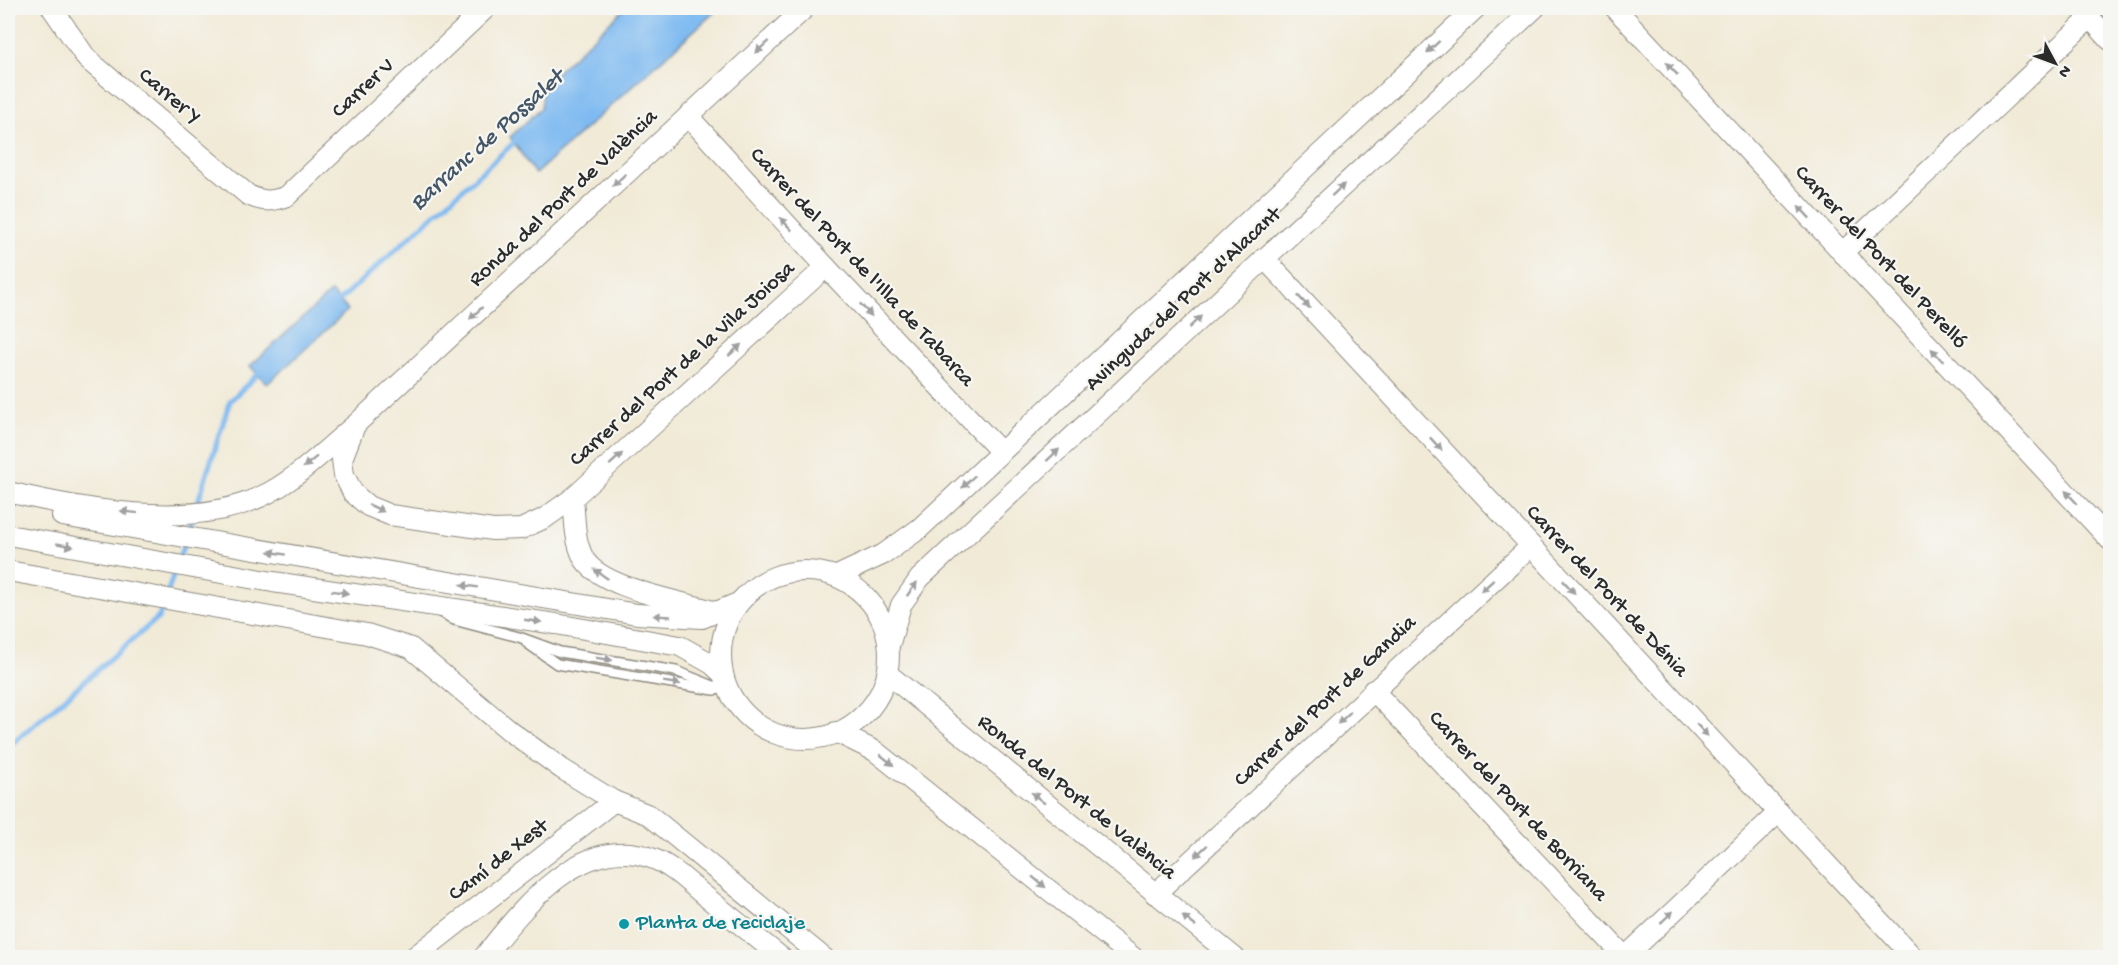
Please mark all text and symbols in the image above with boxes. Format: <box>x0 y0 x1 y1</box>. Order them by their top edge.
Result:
north arrow <box>2025 33 2085 93</box>
one-way arrow <box>755 40 770 53</box>
one-way arrow <box>1427 40 1441 54</box>
street label: Carrer V <box>327 53 401 125</box>
text: N <box>2053 60 2074 81</box>
water label: Barranc de Possalet <box>405 61 574 218</box>
one-way arrow <box>1665 62 1679 77</box>
street label: Carrer Y <box>132 63 206 131</box>
street label: Ronda del Port de València <box>464 104 664 293</box>
street label: Carrer del Port de l'Illa de Tabarca <box>743 143 979 394</box>
street label: Carrer del Port del Perelló <box>1788 161 1972 355</box>
one-way arrow <box>612 173 627 186</box>
one-way arrow <box>1331 183 1345 197</box>
street label: Avinguda del Port d'Alacant <box>1081 201 1289 398</box>
one-way arrow <box>1798 206 1812 220</box>
one-way arrow <box>780 217 793 232</box>
street label: Carrer del Port de la Vila Joiosa <box>565 256 802 473</box>
one-way arrow <box>1296 294 1310 308</box>
one-way arrow <box>859 302 873 317</box>
one-way arrow <box>469 306 484 320</box>
one-way arrow <box>1188 315 1203 329</box>
one-way arrow <box>727 344 742 357</box>
one-way arrow <box>1931 348 1944 363</box>
one-way arrow <box>1429 437 1443 452</box>
one-way arrow <box>1045 448 1060 462</box>
one-way arrow <box>609 452 624 466</box>
one-way arrow <box>303 455 318 468</box>
one-way arrow <box>962 474 976 488</box>
one-way arrow <box>2064 491 2078 505</box>
street label: Carrer del Port de Dénia <box>1519 500 1693 684</box>
one-way arrow <box>367 504 384 513</box>
one-way arrow <box>119 507 138 516</box>
one-way arrow <box>56 541 75 550</box>
one-way arrow <box>267 548 286 557</box>
one-way arrow <box>594 568 610 580</box>
one-way arrow <box>1480 579 1495 593</box>
one-way arrow <box>1562 580 1576 595</box>
one-way arrow <box>459 581 478 590</box>
one-way arrow <box>906 582 918 598</box>
one-way arrow <box>331 587 350 596</box>
street label: Carrer del Port de Gandia <box>1229 610 1423 793</box>
one-way arrow <box>652 611 671 620</box>
one-way arrow <box>524 616 543 625</box>
one-way arrow <box>594 655 613 664</box>
one-way arrow <box>663 679 682 688</box>
street label: Carrer del Port de Borriana <box>1422 706 1613 908</box>
street label: Ronda del Port de València <box>971 710 1181 887</box>
one-way arrow <box>1337 710 1351 724</box>
one-way arrow <box>1695 722 1709 737</box>
one-way arrow <box>879 754 894 766</box>
one-way arrow <box>1030 791 1046 804</box>
street label: Camí de Xest <box>444 813 556 908</box>
one-way arrow <box>1195 843 1209 857</box>
one-way arrow <box>1031 875 1047 888</box>
place label: Planta de reciclaje <box>635 911 806 937</box>
one-way arrow <box>1659 911 1673 925</box>
one-way arrow <box>1181 915 1197 928</box>
marker: Planta de reciclaje <box>617 917 631 931</box>

